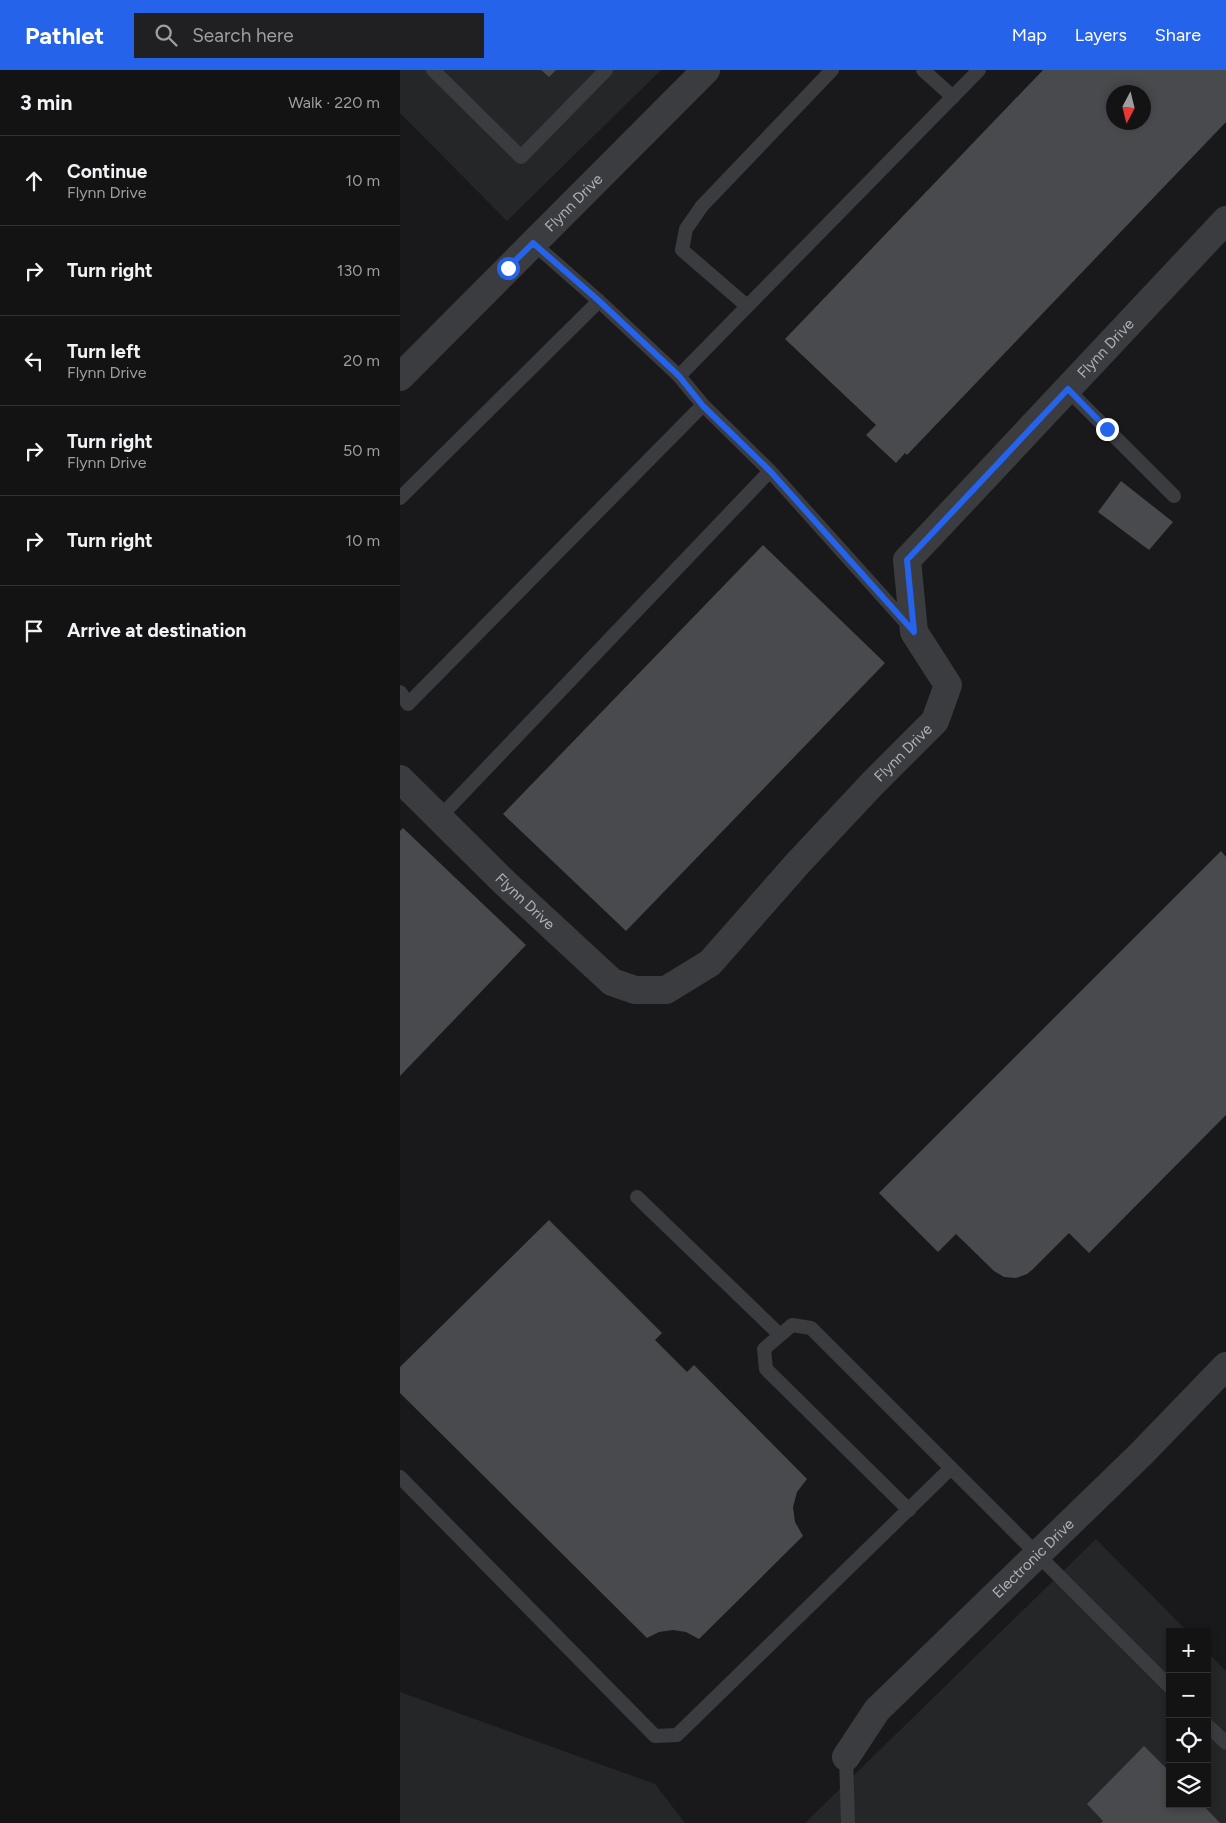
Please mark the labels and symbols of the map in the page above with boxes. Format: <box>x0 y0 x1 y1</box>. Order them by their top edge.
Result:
north arrow <box>1106 85 1151 130</box>
street label: Flynn Drive <box>541 170 606 236</box>
route start <box>497 257 520 280</box>
street label: Flynn Drive <box>1074 315 1138 382</box>
route end <box>1096 418 1119 441</box>
street label: Flynn Drive <box>870 720 936 786</box>
street label: Flynn Drive <box>492 870 558 933</box>
street label: Electronic Drive <box>989 1515 1078 1602</box>

